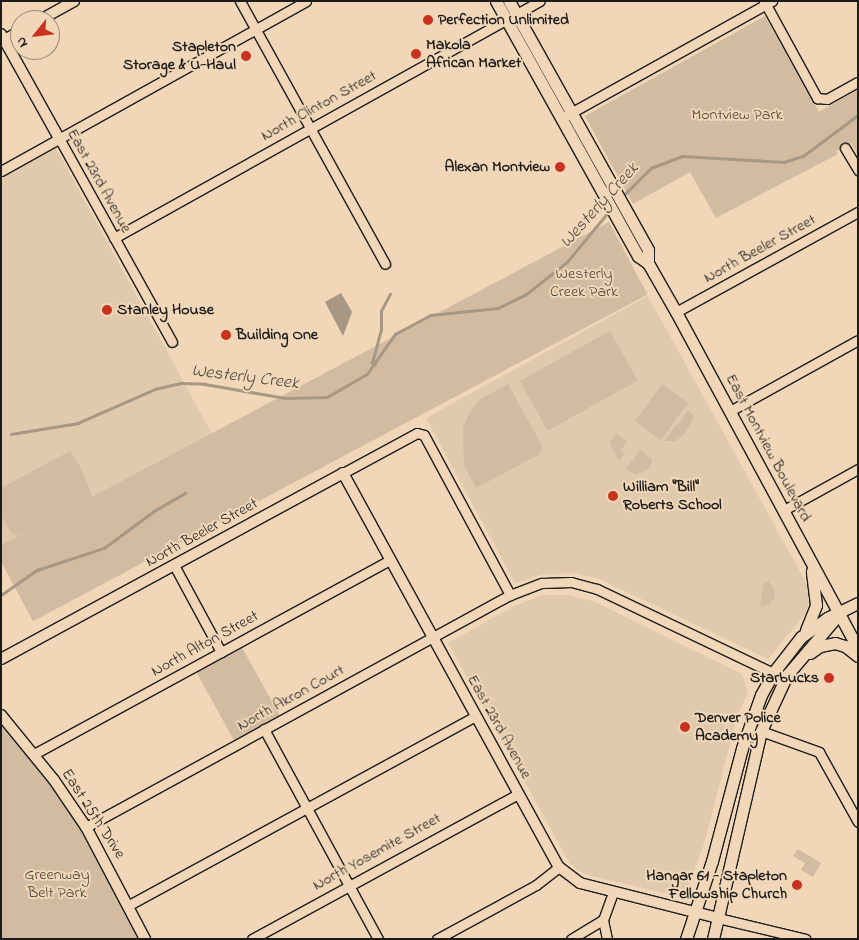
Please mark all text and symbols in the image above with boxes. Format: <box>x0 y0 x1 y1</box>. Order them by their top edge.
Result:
north arrow <box>10 10 60 60</box>
place label: Perfection Unlimited <box>438 10 569 30</box>
marker: Perfection Unlimited <box>422 14 434 26</box>
text: N <box>11 33 34 51</box>
place label: Makola African Market <box>426 35 521 73</box>
place label: Stapleton Storage & U-Haul <box>123 37 236 75</box>
marker: Makola African Market <box>410 48 422 60</box>
marker: Stapleton Storage & U-Haul <box>240 50 252 62</box>
street label: North Clinton Street <box>258 66 380 146</box>
park label: Montview Park <box>692 105 782 125</box>
street label: East 23rd Avenue <box>62 126 136 236</box>
place label: Alexan Montview <box>445 157 550 177</box>
water label: Westerly Creek <box>556 159 644 253</box>
marker: Alexan Montview <box>554 161 566 173</box>
street label: North Beeler Street <box>701 210 819 288</box>
park label: Westerly Creek Park <box>550 264 618 302</box>
place label: Stanley House <box>117 300 214 320</box>
marker: Stanley House <box>101 304 113 316</box>
place label: Building One <box>236 325 318 345</box>
marker: Building One <box>220 329 232 341</box>
water label: Westerly Creek <box>190 361 300 395</box>
street label: East Montview Boulevard <box>721 371 815 525</box>
place label: William "Bill" Roberts School <box>623 477 722 515</box>
marker: William "Bill" Roberts School <box>607 490 619 502</box>
street label: North Beeler Street <box>143 494 261 572</box>
street label: North Alton Street <box>148 607 262 681</box>
street label: North Akron Court <box>234 661 348 735</box>
place label: Starbucks <box>750 668 819 688</box>
street label: East 23rd Avenue <box>462 672 536 782</box>
marker: Starbucks <box>823 672 835 684</box>
place label: Denver Police Academy <box>695 708 781 746</box>
marker: Denver Police Academy <box>679 721 691 733</box>
street label: East 25th Drive <box>57 765 129 863</box>
street label: North Yosemite Street <box>309 809 445 895</box>
park label: Greenway Belt Park <box>24 865 90 903</box>
place label: Hangar 61 - Stapleton Fellowship Church <box>646 866 787 904</box>
marker: Hangar 61 - Stapleton Fellowship Church <box>791 879 803 891</box>

